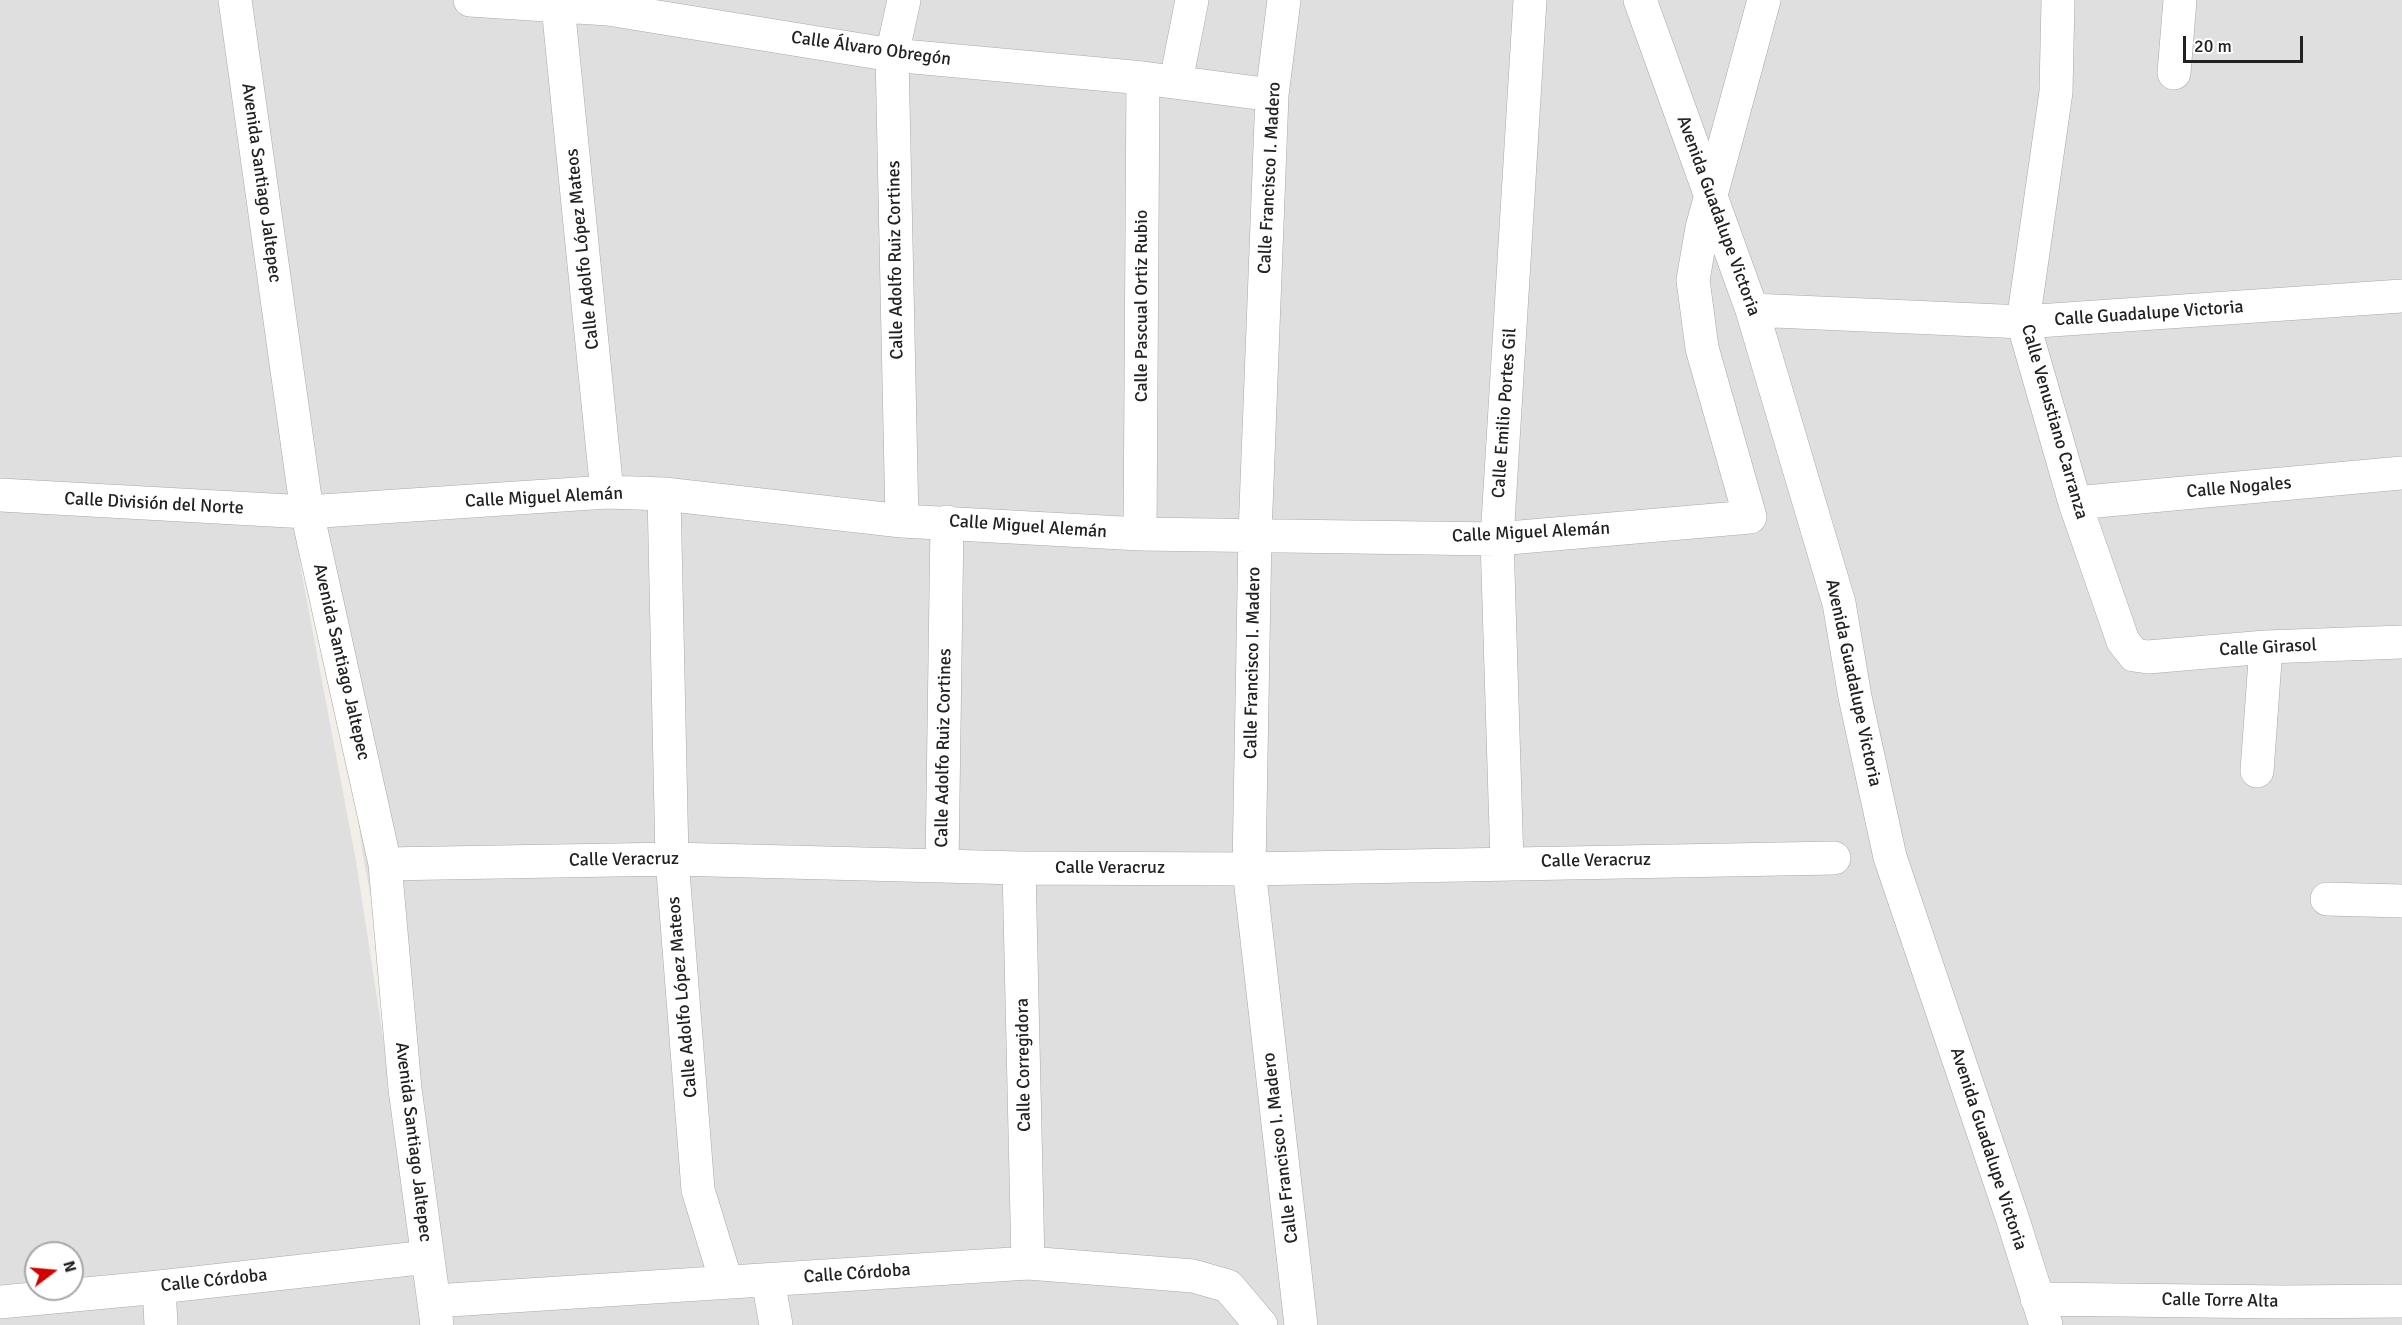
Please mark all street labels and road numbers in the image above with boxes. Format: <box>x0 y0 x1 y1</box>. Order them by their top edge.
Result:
street label: Calle Álvaro Obregón <box>790 27 952 71</box>
street label: Calle Francisco I. Madero <box>1254 81 1286 275</box>
street label: Avenida Santiago Jaltepec <box>236 82 286 284</box>
street label: Avenida Guadalupe Victoria <box>1672 113 1764 319</box>
street label: Calle Adolfo López Mateos <box>562 147 604 351</box>
street label: Calle Adolfo Ruiz Cortines <box>883 160 909 360</box>
street label: Calle Pascual Ortiz Rubio <box>1131 210 1153 402</box>
street label: Calle Guadalupe Victoria <box>2054 297 2244 331</box>
street label: Calle Venustiano Carranza <box>2016 322 2092 522</box>
street label: Calle Emilio Portes Gil <box>1488 327 1522 499</box>
street label: Calle Nogales <box>2186 473 2292 503</box>
street label: Calle Miguel Alemán <box>464 483 624 513</box>
street label: Calle División del Norte <box>64 489 244 519</box>
street label: Calle Miguel Alemán <box>948 511 1108 543</box>
street label: Calle Miguel Alemán <box>1451 518 1611 548</box>
street label: Avenida Santiago Jaltepec <box>308 562 374 762</box>
street label: Calle Francisco I. Madero <box>1241 567 1265 759</box>
street label: Avenida Guadalupe Victoria <box>1820 577 1886 789</box>
street label: Calle Girasol <box>2219 635 2317 661</box>
street label: Calle Adolfo Ruiz Cortines <box>931 648 957 848</box>
street label: Calle Veracruz <box>569 848 679 872</box>
street label: Calle Veracruz <box>1541 849 1651 873</box>
street label: Calle Veracruz <box>1055 857 1165 879</box>
street label: Calle Adolfo López Mateos <box>663 896 703 1098</box>
street label: Calle Corregidora <box>1012 998 1036 1132</box>
street label: Avenida Santiago Jaltepec <box>390 1041 436 1243</box>
street label: Avenida Guadalupe Victoria <box>1945 1045 2031 1253</box>
street label: Calle Francisco I. Madero <box>1259 1051 1303 1245</box>
street label: Calle Córdoba <box>803 1259 911 1289</box>
street label: Calle Córdoba <box>160 1265 268 1297</box>
street label: Calle Torre Alta <box>2161 1289 2279 1313</box>

